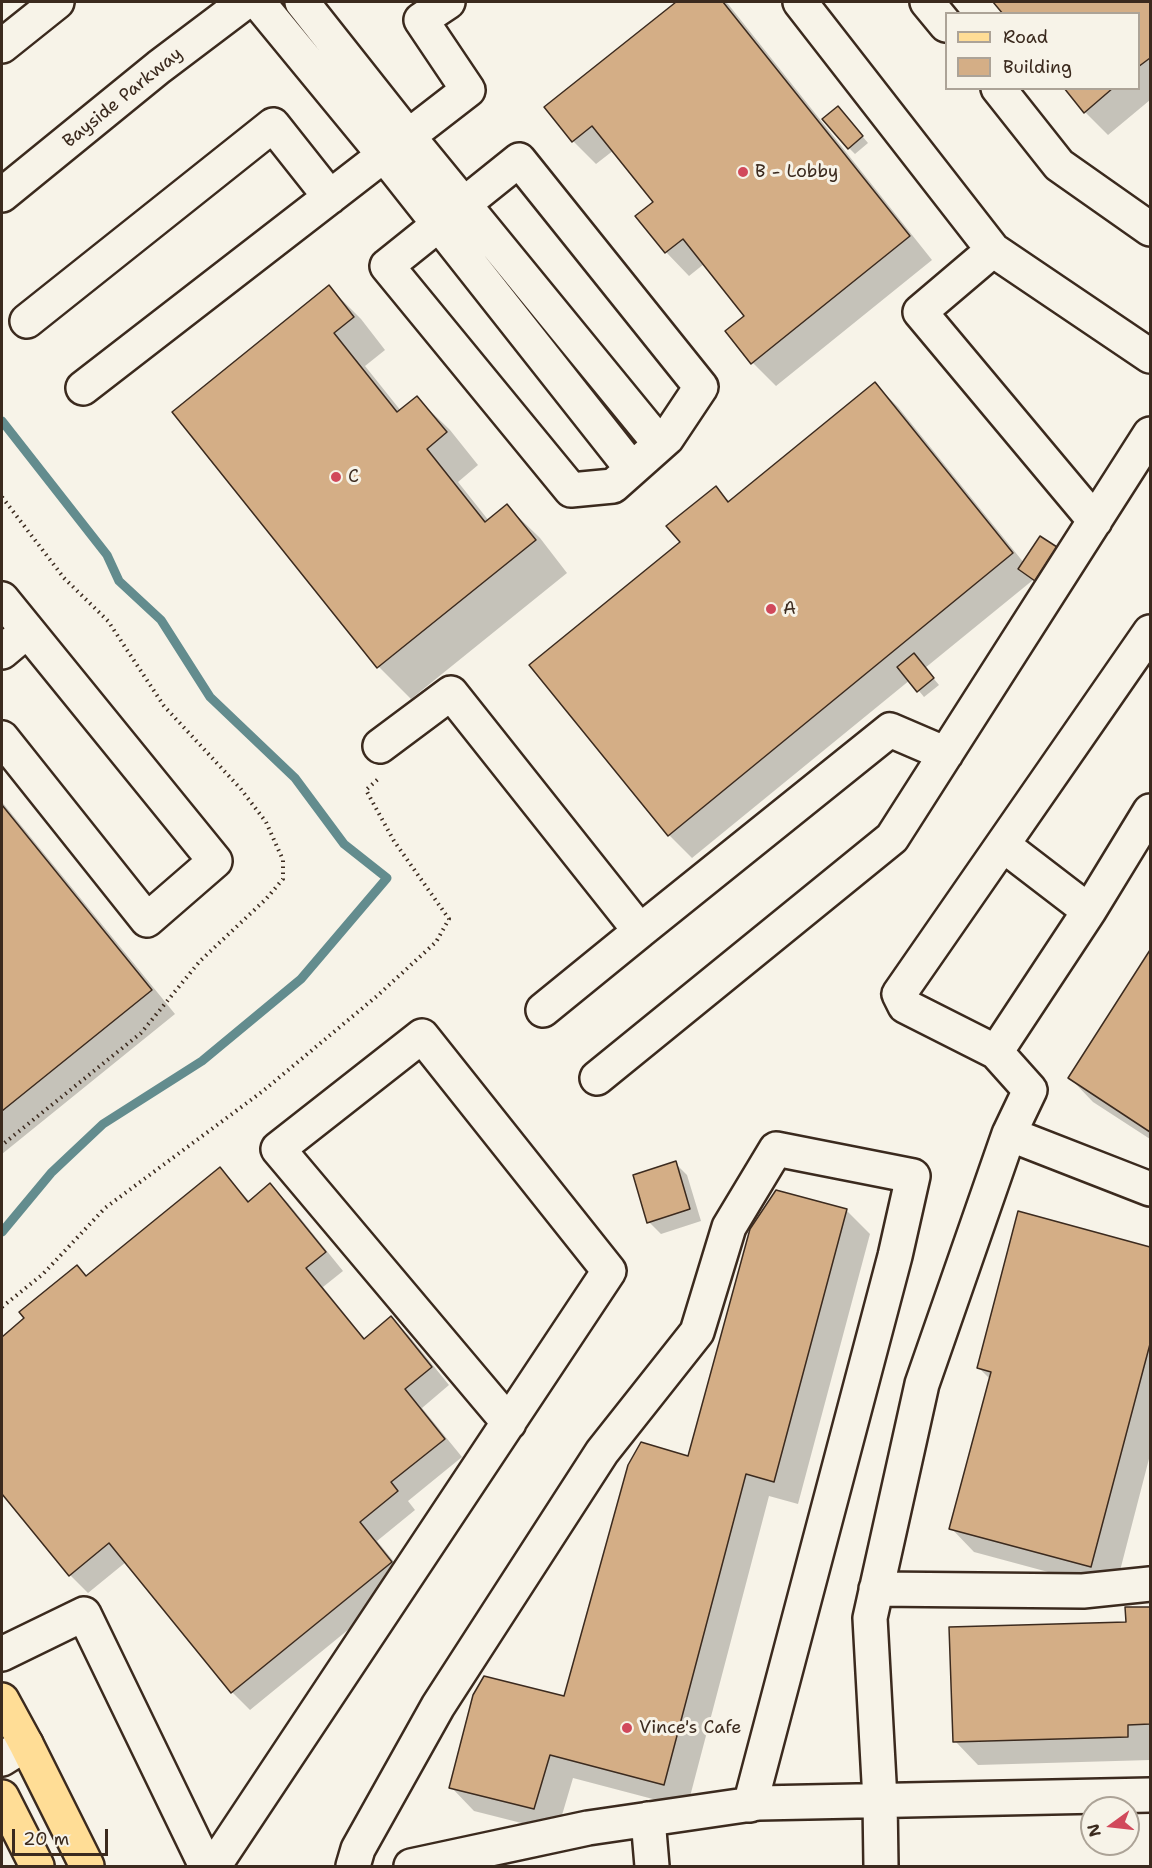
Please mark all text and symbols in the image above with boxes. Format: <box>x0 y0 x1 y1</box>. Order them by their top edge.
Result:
legend <box>945 12 1140 90</box>
text: Road <box>1003 25 1048 49</box>
street label: Bayside Parkway <box>59 43 187 153</box>
text: Building <box>1003 55 1072 79</box>
place label: B - Lobby <box>755 161 838 183</box>
marker: B - Lobby <box>736 165 750 179</box>
place label: C <box>348 466 359 488</box>
marker: C <box>329 470 343 484</box>
place label: A <box>783 598 796 620</box>
marker: A <box>764 602 778 616</box>
place label: Vince's Cafe <box>639 1717 741 1739</box>
marker: Vince's Cafe <box>620 1721 634 1735</box>
north arrow <box>1080 1796 1140 1856</box>
scale bar <box>15 1817 111 1855</box>
text: N <box>1082 1821 1106 1839</box>
text: 20 m <box>23 1827 69 1851</box>

